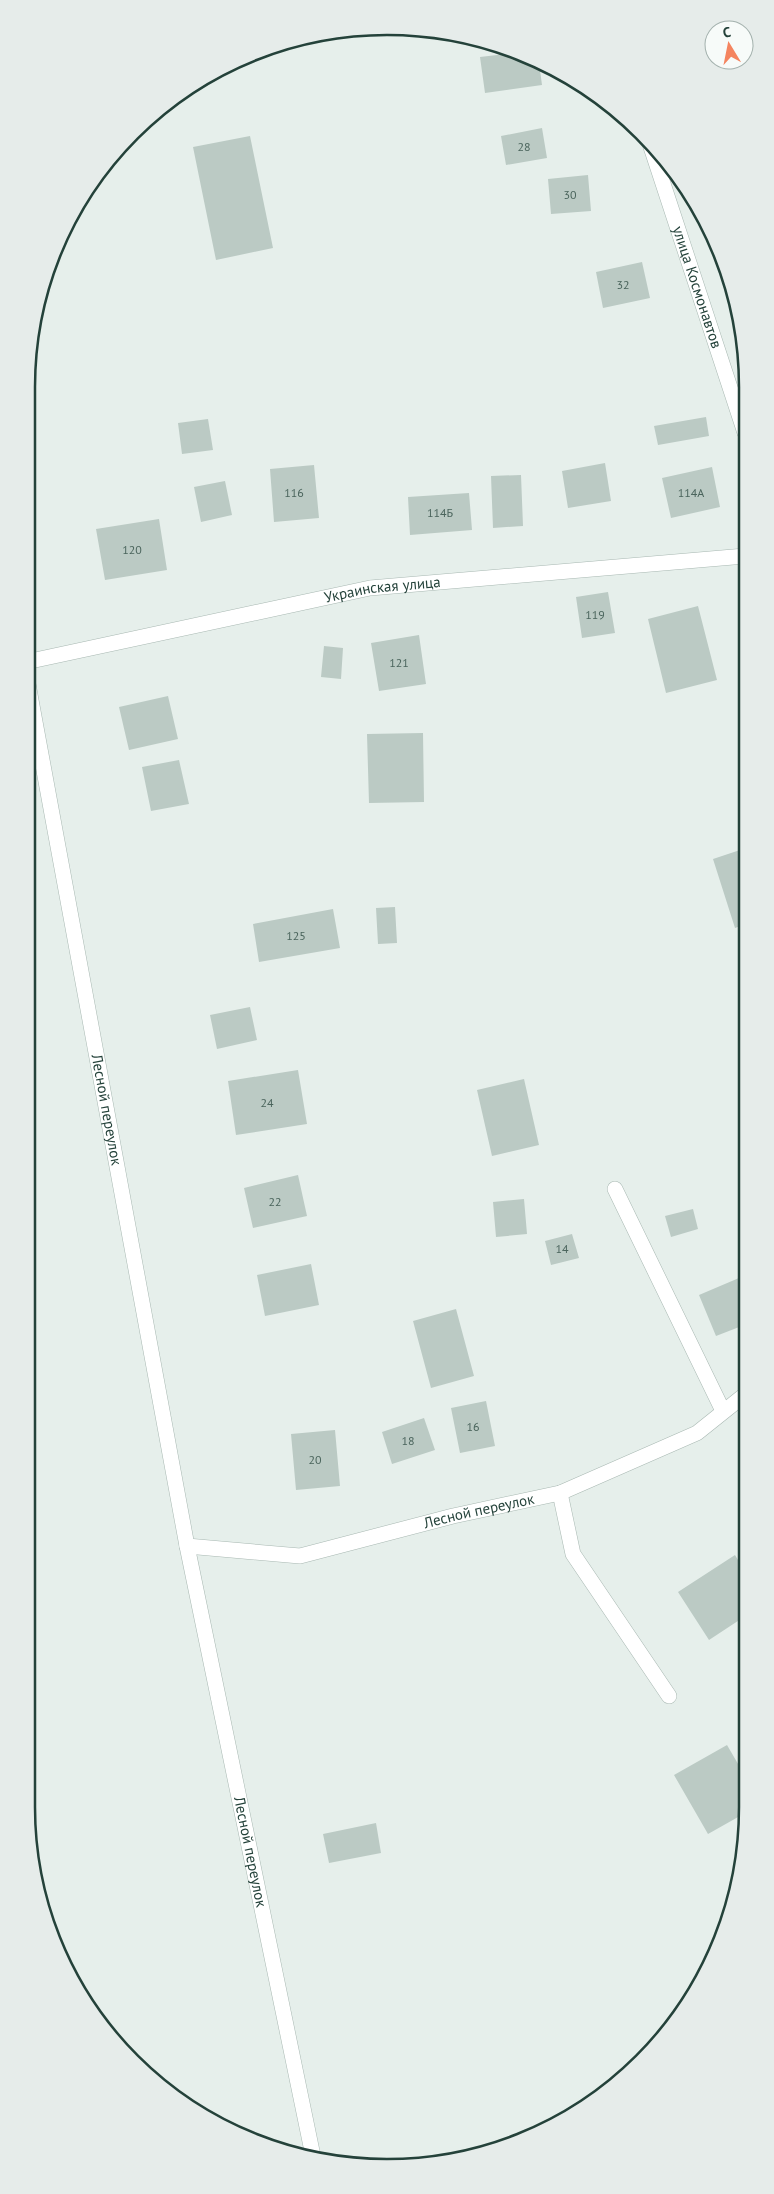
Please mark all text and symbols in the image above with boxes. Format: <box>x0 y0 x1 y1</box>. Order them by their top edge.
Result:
north arrow <box>704 20 754 70</box>
text: С <box>721 23 732 42</box>
house number: 28 <box>517 139 531 154</box>
house number: 30 <box>563 187 577 202</box>
street label: улица Космонавтов <box>669 224 726 351</box>
house number: 32 <box>616 277 630 292</box>
house number: 116 <box>284 485 304 500</box>
house number: 114А <box>678 485 704 500</box>
house number: 114Б <box>427 505 454 520</box>
house number: 120 <box>122 542 142 557</box>
street label: Украинская улица <box>322 572 441 607</box>
house number: 119 <box>585 607 605 622</box>
house number: 121 <box>389 655 409 670</box>
house number: 125 <box>286 928 306 943</box>
street label: Лесной переулок <box>87 1051 127 1167</box>
house number: 24 <box>260 1095 274 1110</box>
house number: 22 <box>268 1194 282 1209</box>
house number: 14 <box>555 1241 569 1256</box>
house number: 16 <box>466 1419 480 1434</box>
house number: 18 <box>401 1433 415 1448</box>
house number: 20 <box>308 1452 322 1467</box>
street label: Лесной переулок <box>421 1489 537 1533</box>
street label: Лесной переулок <box>230 1794 272 1910</box>

